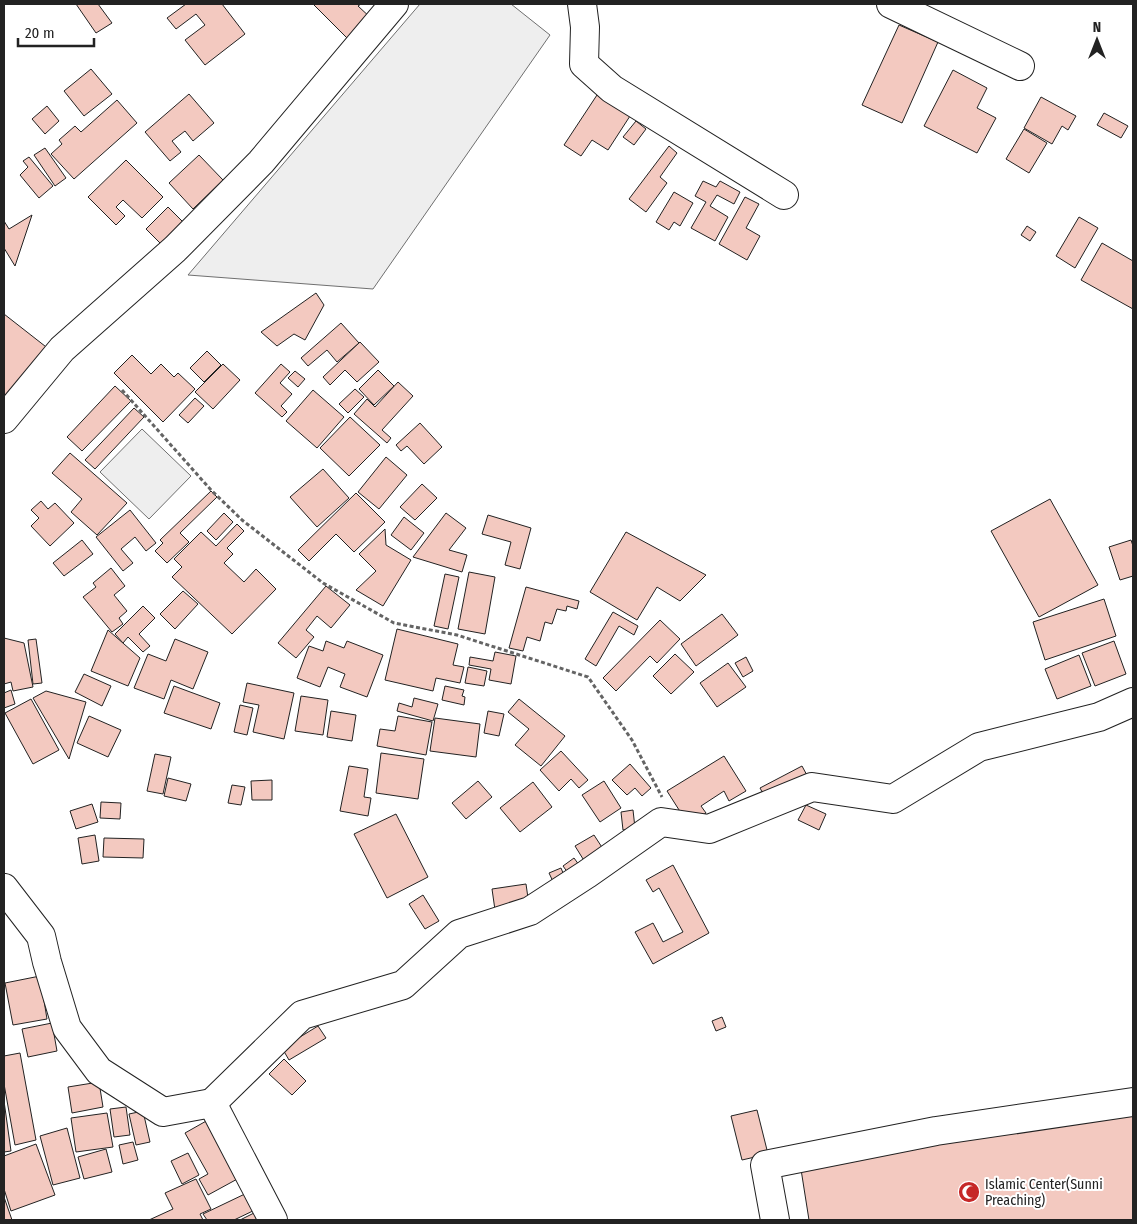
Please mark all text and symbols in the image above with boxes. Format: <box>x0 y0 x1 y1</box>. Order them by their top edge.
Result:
scale bar <box>18 15 94 47</box>
north arrow <box>1072 15 1122 65</box>
text: N <box>1093 19 1101 36</box>
text: 20 m <box>25 24 55 42</box>
place label: Islamic Center(Sunni Preaching) <box>985 1176 1103 1209</box>
mosque icon: Islamic Center(Sunni Preaching) <box>957 1180 981 1204</box>

